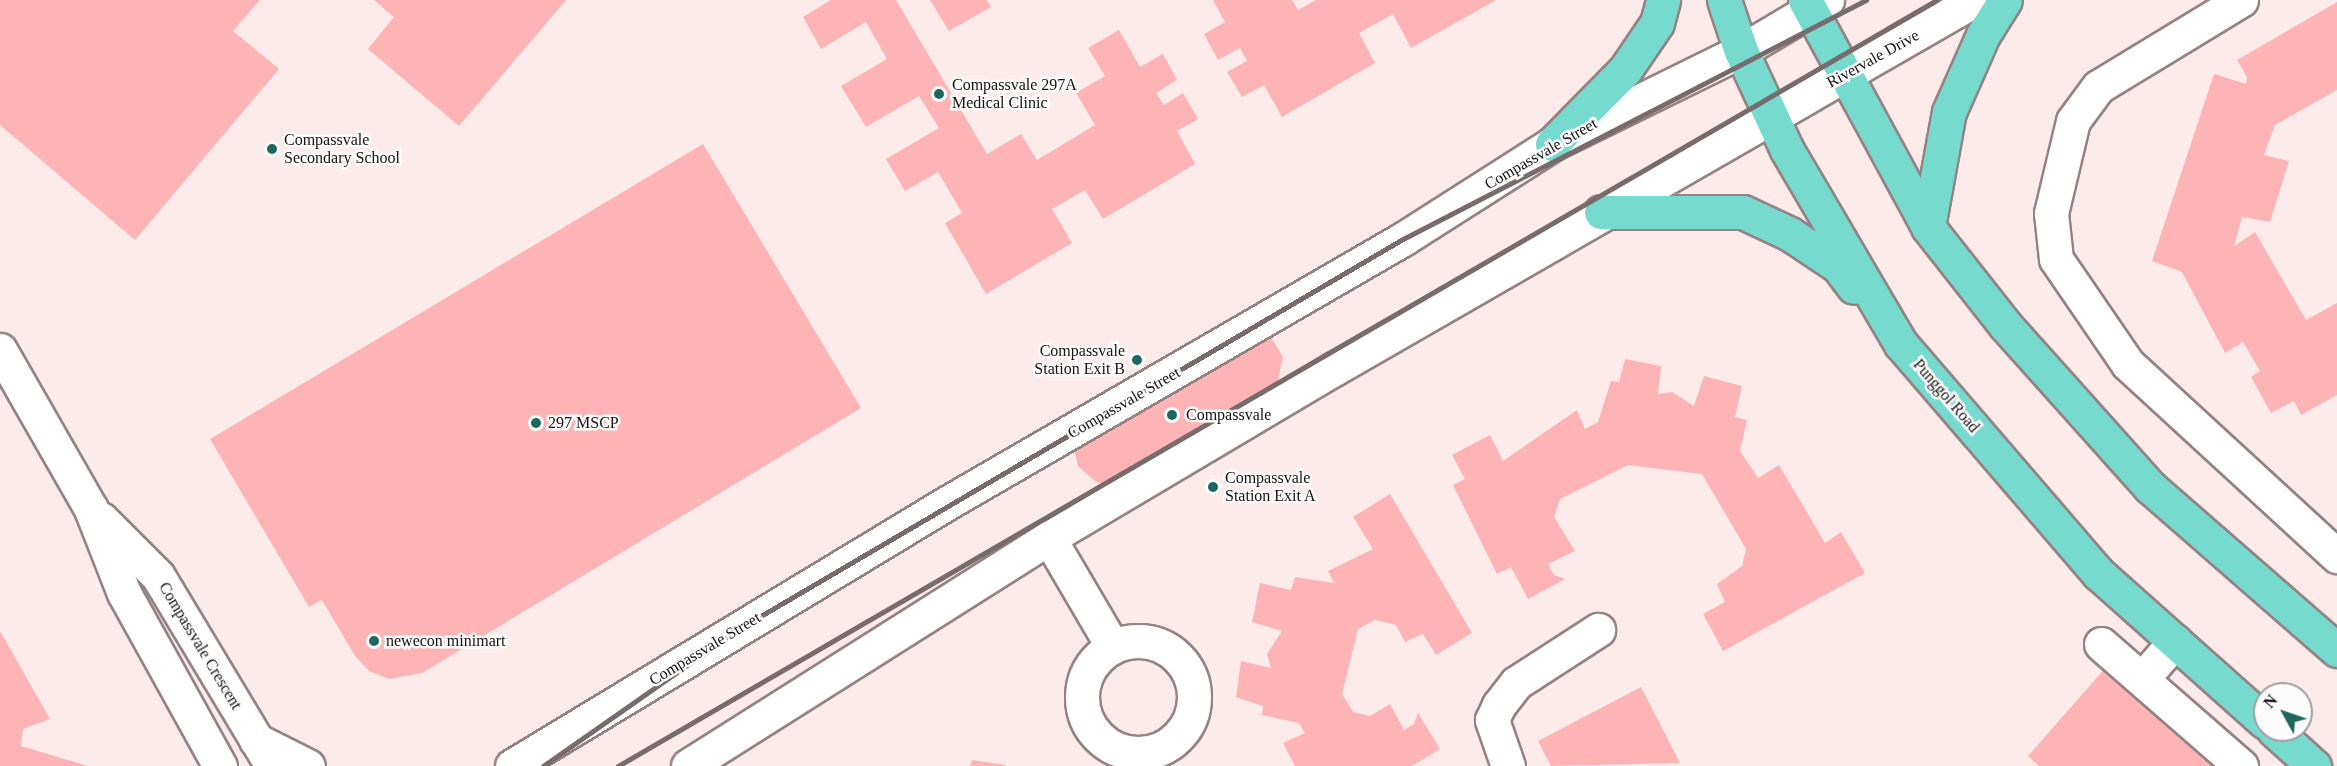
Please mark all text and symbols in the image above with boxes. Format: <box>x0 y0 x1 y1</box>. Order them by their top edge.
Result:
street label: Rivervale Drive <box>1823 26 1923 92</box>
place label: Compassvale 297A Medical Clinic <box>952 75 1077 113</box>
marker: Compassvale 297A Medical Clinic <box>930 85 948 103</box>
street label: Compassvale Street <box>1481 114 1601 194</box>
place label: Compassvale Secondary School <box>284 130 400 168</box>
marker: Compassvale Secondary School <box>265 142 279 156</box>
place label: Compassvale Station Exit B <box>1034 341 1125 379</box>
marker: Compassvale Station Exit B <box>1130 353 1144 367</box>
street label: Punggol Road <box>1909 355 1983 437</box>
street label: Compassvale Street <box>1064 363 1184 443</box>
place label: Compassvale <box>1186 405 1271 425</box>
marker: Compassvale <box>1163 406 1181 424</box>
place label: 297 MSCP <box>548 413 619 433</box>
marker: 297 MSCP <box>529 416 543 430</box>
place label: Compassvale Station Exit A <box>1225 468 1317 506</box>
marker: Compassvale Station Exit A <box>1206 480 1220 494</box>
street label: Compassvale Crescent <box>154 579 246 713</box>
street label: Compassvale Street <box>646 608 764 690</box>
place label: newecon minimart <box>386 631 506 651</box>
marker: newecon minimart <box>367 634 381 648</box>
north arrow <box>2253 682 2313 742</box>
text: N <box>2260 692 2281 711</box>

